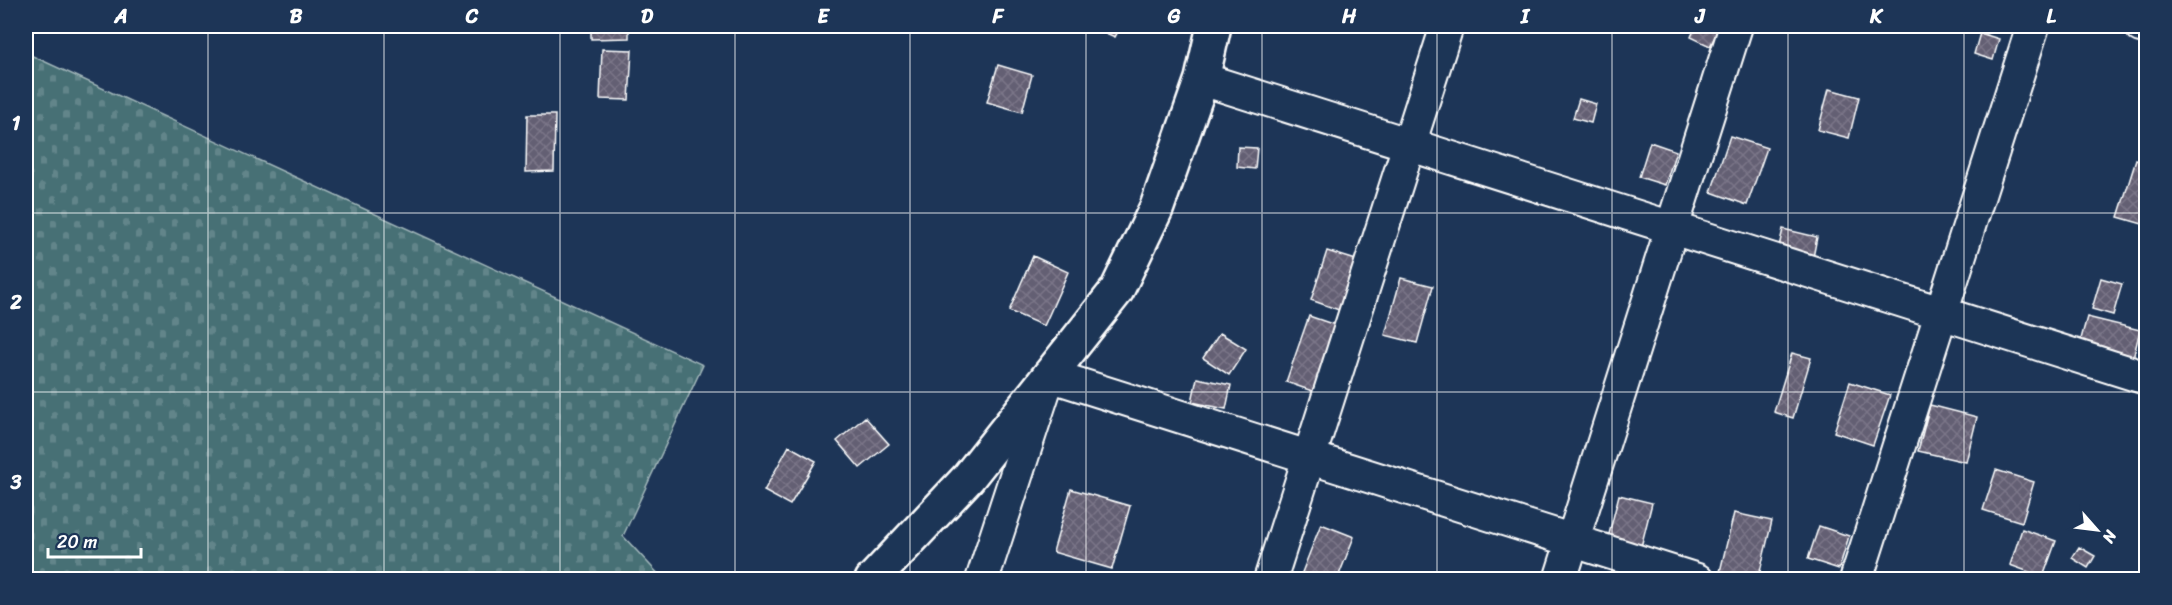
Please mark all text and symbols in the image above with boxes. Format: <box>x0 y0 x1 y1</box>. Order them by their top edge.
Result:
text: A <box>113 0 128 34</box>
text: B <box>290 0 303 34</box>
text: C <box>465 0 479 34</box>
text: D <box>641 0 654 34</box>
text: E <box>817 0 830 34</box>
text: F <box>992 0 1005 34</box>
text: G <box>1167 0 1181 34</box>
text: H <box>1341 0 1357 34</box>
text: I <box>1520 0 1531 34</box>
text: J <box>1694 0 1706 34</box>
text: K <box>1869 0 1884 34</box>
text: L <box>2046 0 2056 34</box>
text: 1 <box>12 106 21 141</box>
text: 2 <box>9 285 22 320</box>
text: 3 <box>10 465 22 500</box>
north arrow <box>2067 500 2127 560</box>
scale bar <box>48 521 141 559</box>
text: N <box>2094 524 2126 549</box>
text: 20 m <box>57 526 97 558</box>

